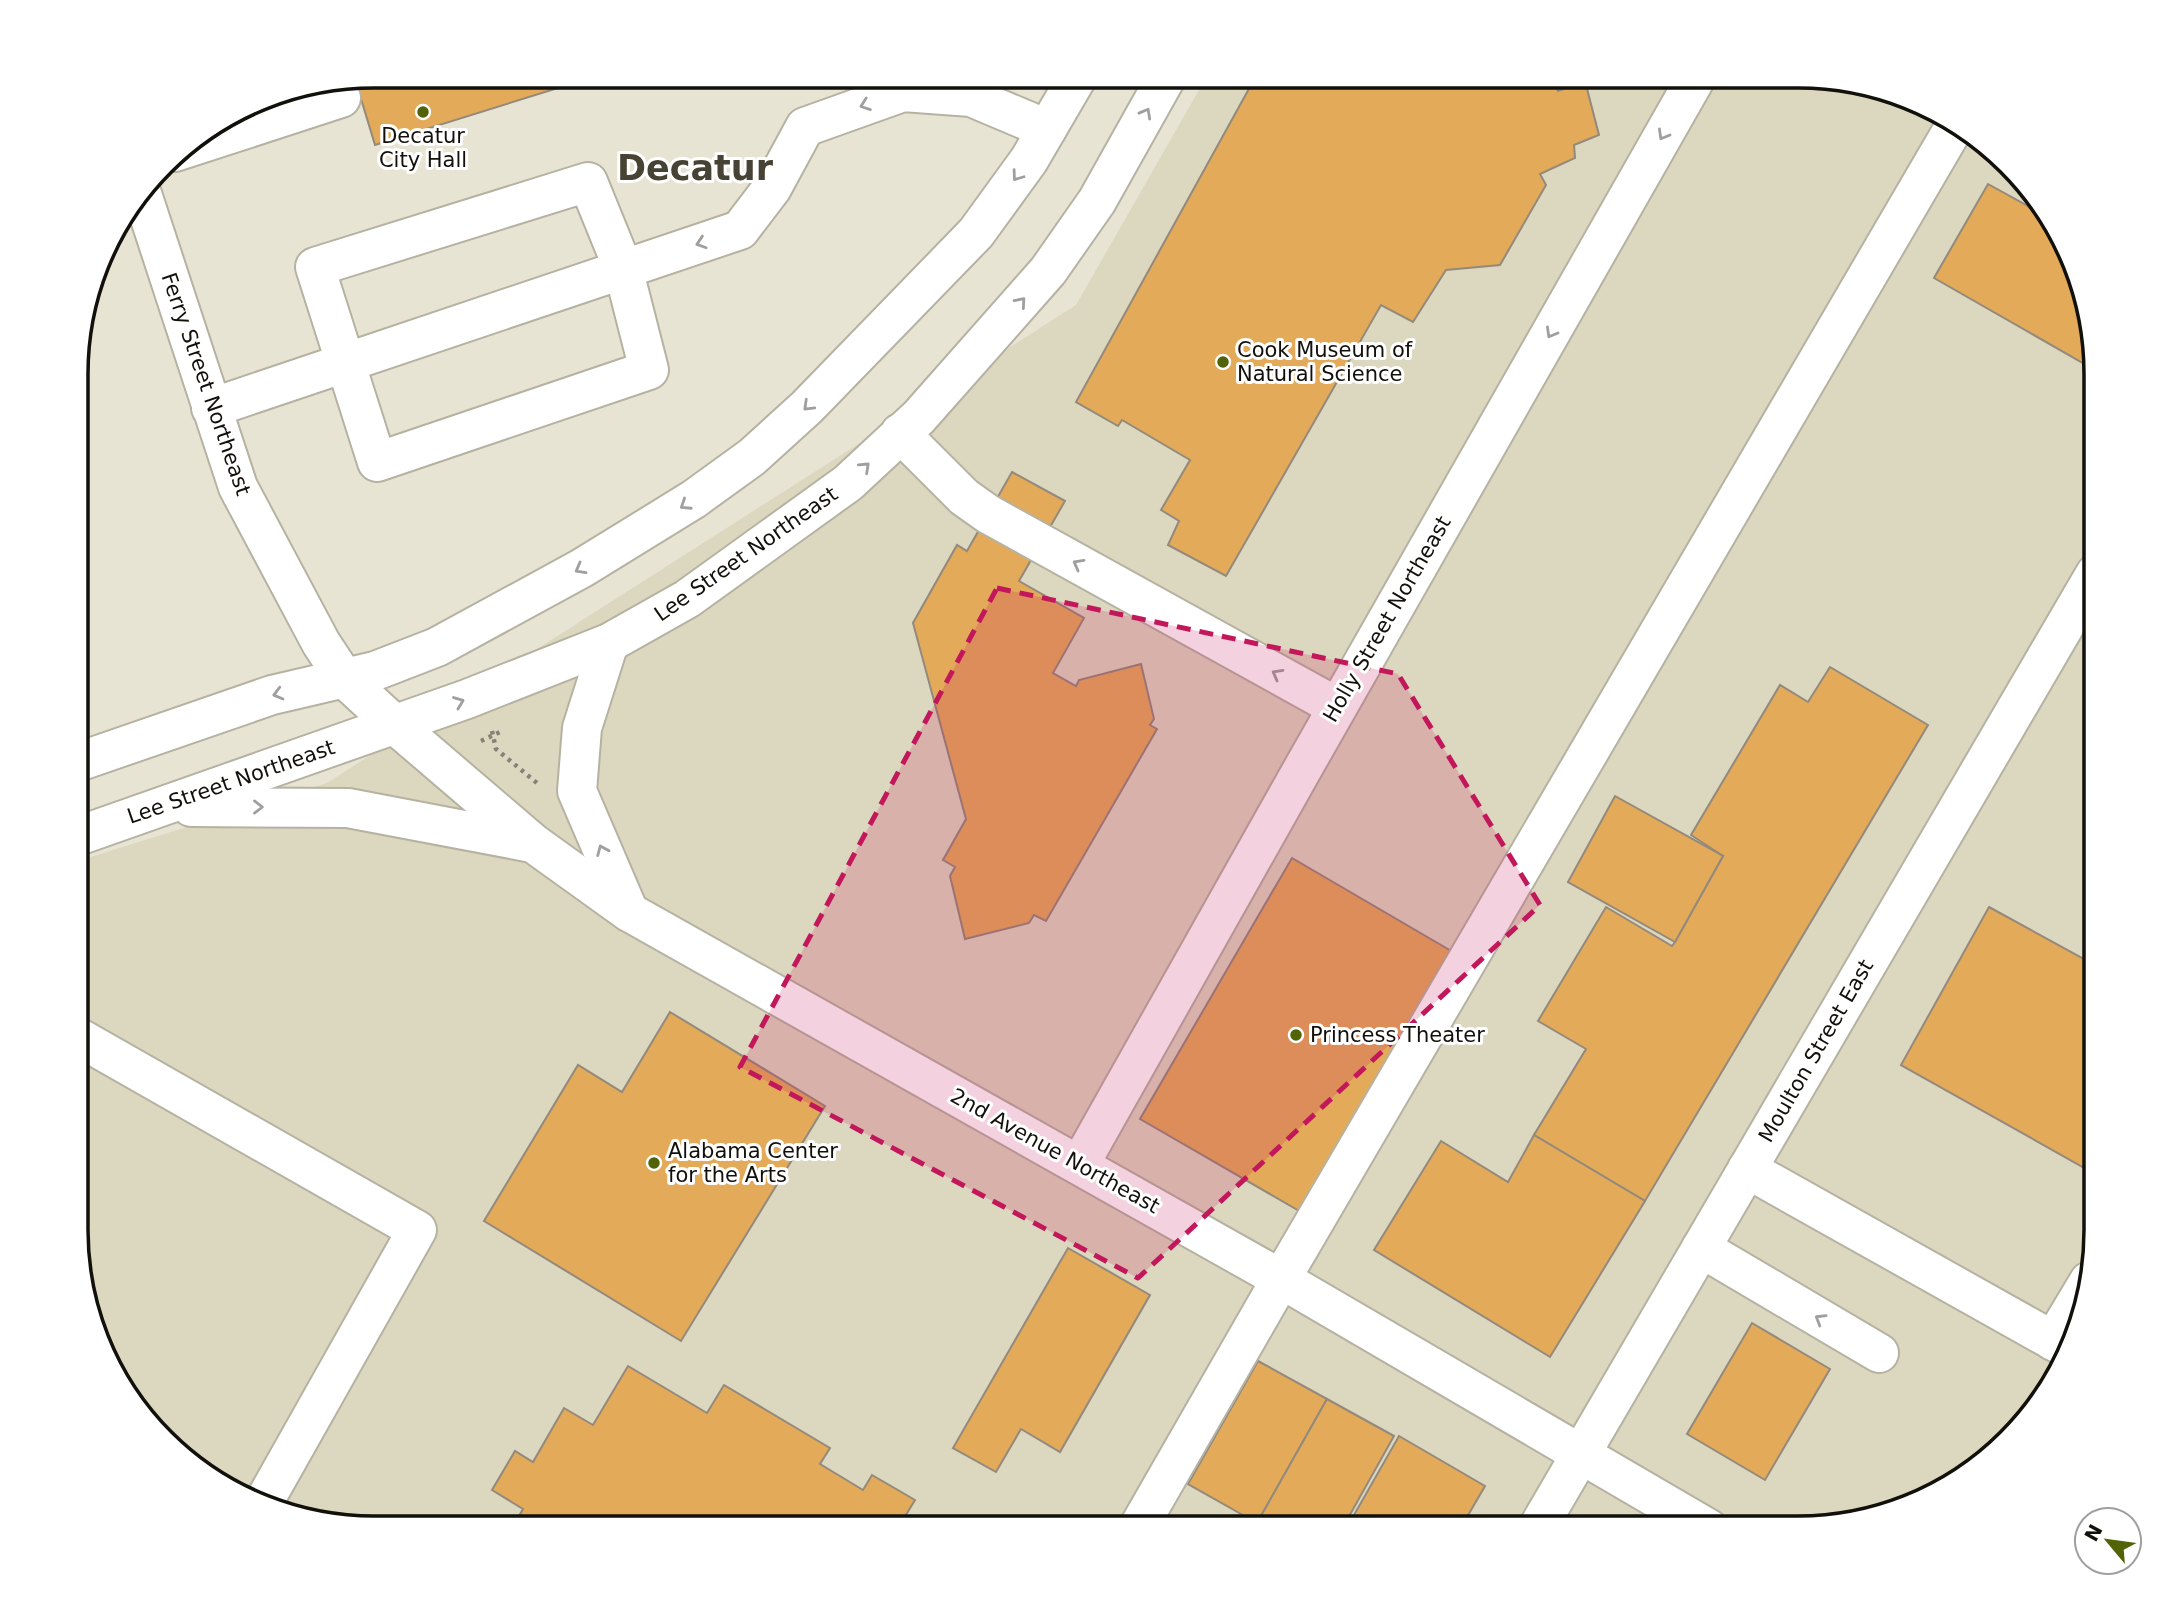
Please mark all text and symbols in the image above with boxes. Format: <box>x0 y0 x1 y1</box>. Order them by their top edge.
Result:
one-way arrow <box>860 97 872 111</box>
marker: Decatur City Hall <box>415 104 431 120</box>
one-way arrow <box>1138 108 1151 120</box>
place label: Decatur City Hall <box>379 124 467 172</box>
one-way arrow <box>1658 128 1671 140</box>
district label: Decatur <box>617 148 774 188</box>
one-way arrow <box>1013 168 1026 181</box>
one-way arrow <box>695 235 707 249</box>
street label: Ferry Street Northeast <box>157 269 255 499</box>
one-way arrow <box>1013 297 1025 310</box>
one-way arrow <box>1546 325 1559 338</box>
place label: Cook Museum of Natural Science <box>1237 338 1413 386</box>
marker: Cook Museum of Natural Science <box>1215 354 1231 370</box>
one-way arrow <box>803 397 816 410</box>
one-way arrow <box>856 463 869 475</box>
street label: Lee Street Northeast <box>650 482 842 626</box>
one-way arrow <box>680 497 693 509</box>
street label: Holly Street Northeast <box>1318 512 1456 726</box>
one-way arrow <box>1073 559 1085 572</box>
one-way arrow <box>574 561 587 574</box>
one-way arrow <box>1272 669 1285 682</box>
one-way arrow <box>272 686 284 701</box>
one-way arrow <box>452 696 464 710</box>
street label: Lee Street Northeast <box>124 735 338 829</box>
one-way arrow <box>252 800 263 815</box>
one-way arrow <box>596 844 610 857</box>
street label: Moulton Street East <box>1754 955 1878 1147</box>
place label: Princess Theater <box>1310 1023 1485 1047</box>
marker: Princess Theater <box>1288 1027 1304 1043</box>
street label: 2nd Avenue Northeast <box>946 1084 1164 1218</box>
place label: Alabama Center for the Arts <box>668 1139 838 1187</box>
marker: Alabama Center for the Arts <box>646 1155 662 1171</box>
one-way arrow <box>1815 1314 1828 1327</box>
north arrow <box>2073 1506 2143 1576</box>
text: N <box>2080 1520 2107 1545</box>

